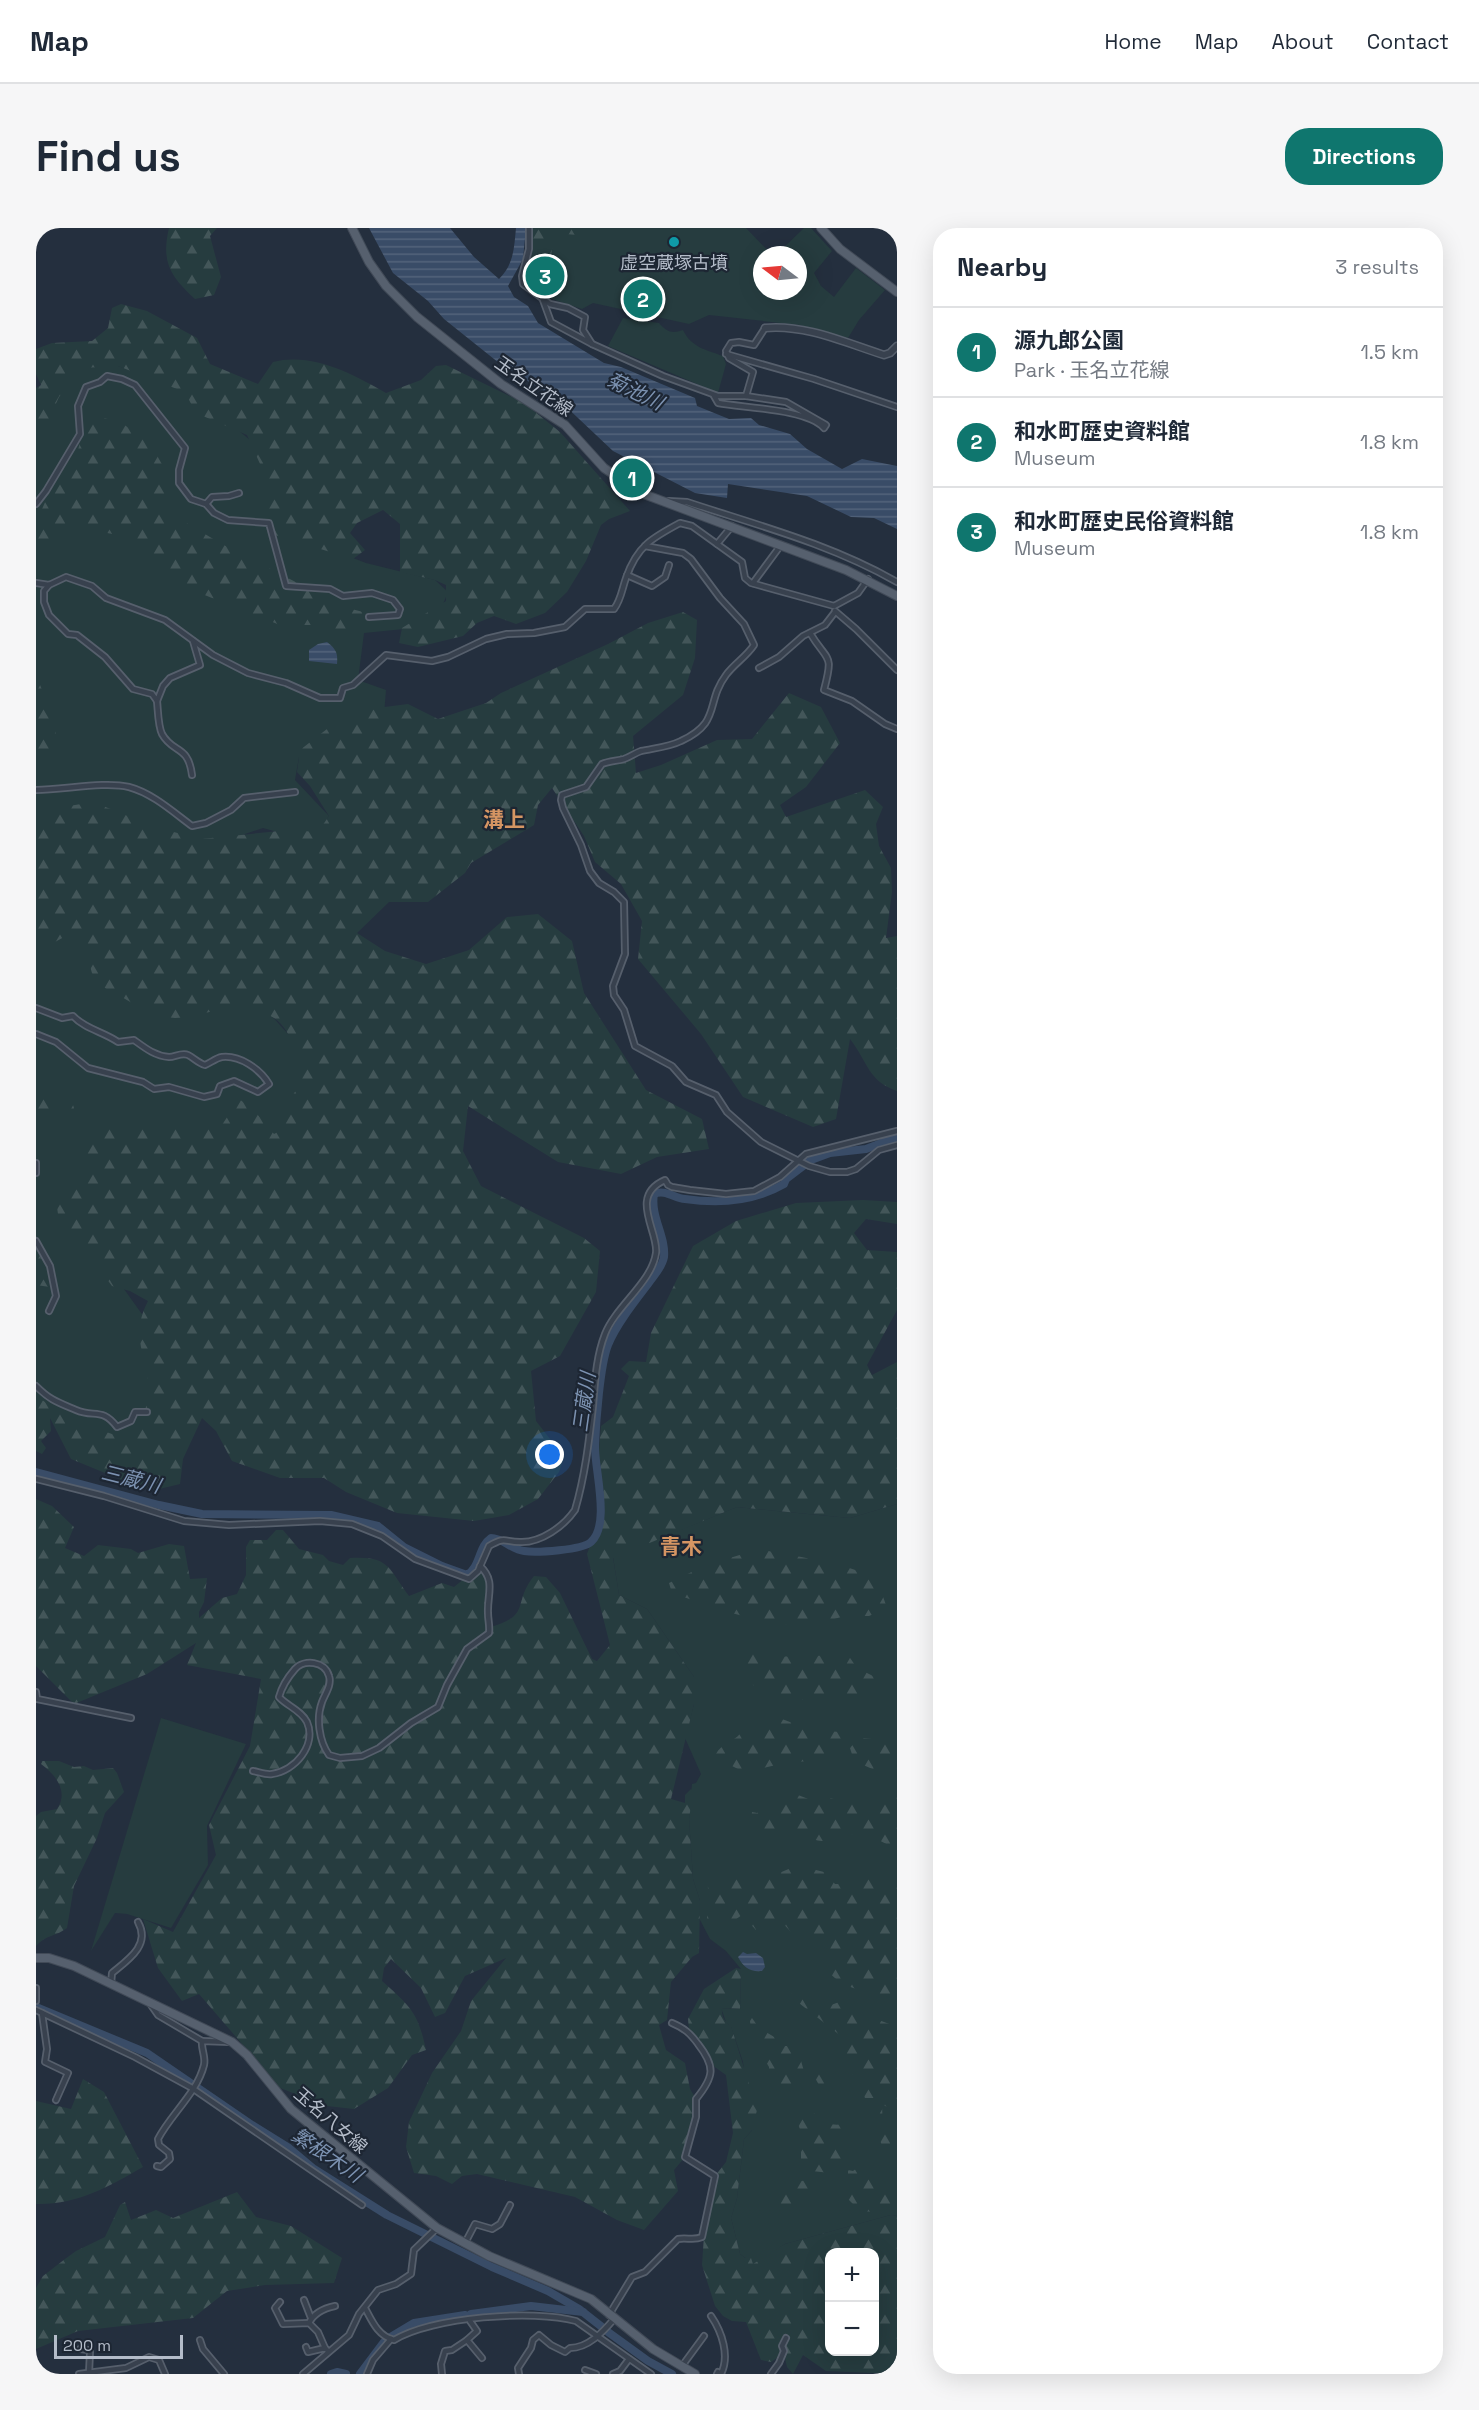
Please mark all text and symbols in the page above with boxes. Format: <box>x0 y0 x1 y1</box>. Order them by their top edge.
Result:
text: Map <box>30 23 89 59</box>
text: Home <box>1104 28 1162 55</box>
text: Map <box>1195 28 1239 55</box>
text: About <box>1272 28 1334 55</box>
text: Contact <box>1367 28 1449 55</box>
button: Directions <box>1285 128 1443 185</box>
text: Find us <box>36 130 181 183</box>
marker: 虚空蔵塚古墳 <box>667 235 681 249</box>
north arrow <box>753 246 807 300</box>
text: Nearby <box>957 250 1047 284</box>
place label: 虚空蔵塚古墳 <box>620 251 728 274</box>
pin: 3 <box>526 254 564 298</box>
text: 3 results <box>1335 254 1419 280</box>
pin: 2 <box>624 276 662 322</box>
text: 源九郎公園 <box>1014 326 1124 354</box>
text: 1 <box>972 339 981 365</box>
text: 1.5 km <box>1361 339 1419 365</box>
street label: 玉名立花線 <box>491 351 577 421</box>
text: Park · 玉名立花線 <box>1014 357 1170 383</box>
water label: 菊池川 <box>602 366 669 417</box>
text: 和水町歴史資料館 <box>1014 417 1190 445</box>
text: 2 <box>971 429 982 455</box>
text: 1.8 km <box>1360 429 1419 455</box>
text: Museum <box>1014 445 1095 471</box>
pin: 1 <box>612 456 652 500</box>
text: 和水町歴史民俗資料館 <box>1014 507 1234 535</box>
text: 3 <box>970 519 983 545</box>
text: 1.8 km <box>1360 519 1419 545</box>
text: Museum <box>1014 535 1095 561</box>
district label: 溝上 <box>483 806 525 833</box>
water label: 三蔵川 <box>567 1369 601 1434</box>
your location <box>535 1440 564 1469</box>
water label: 三蔵川 <box>99 1459 165 1499</box>
district label: 青木 <box>660 1533 702 1560</box>
street label: 玉名八女線 <box>289 2082 373 2158</box>
water label: 繁根木川 <box>287 2122 369 2189</box>
map controls <box>825 2248 879 2356</box>
button: + <box>825 2248 879 2302</box>
button: − <box>825 2302 879 2356</box>
scale bar <box>54 2332 183 2360</box>
text: 200 m <box>63 2335 111 2356</box>

